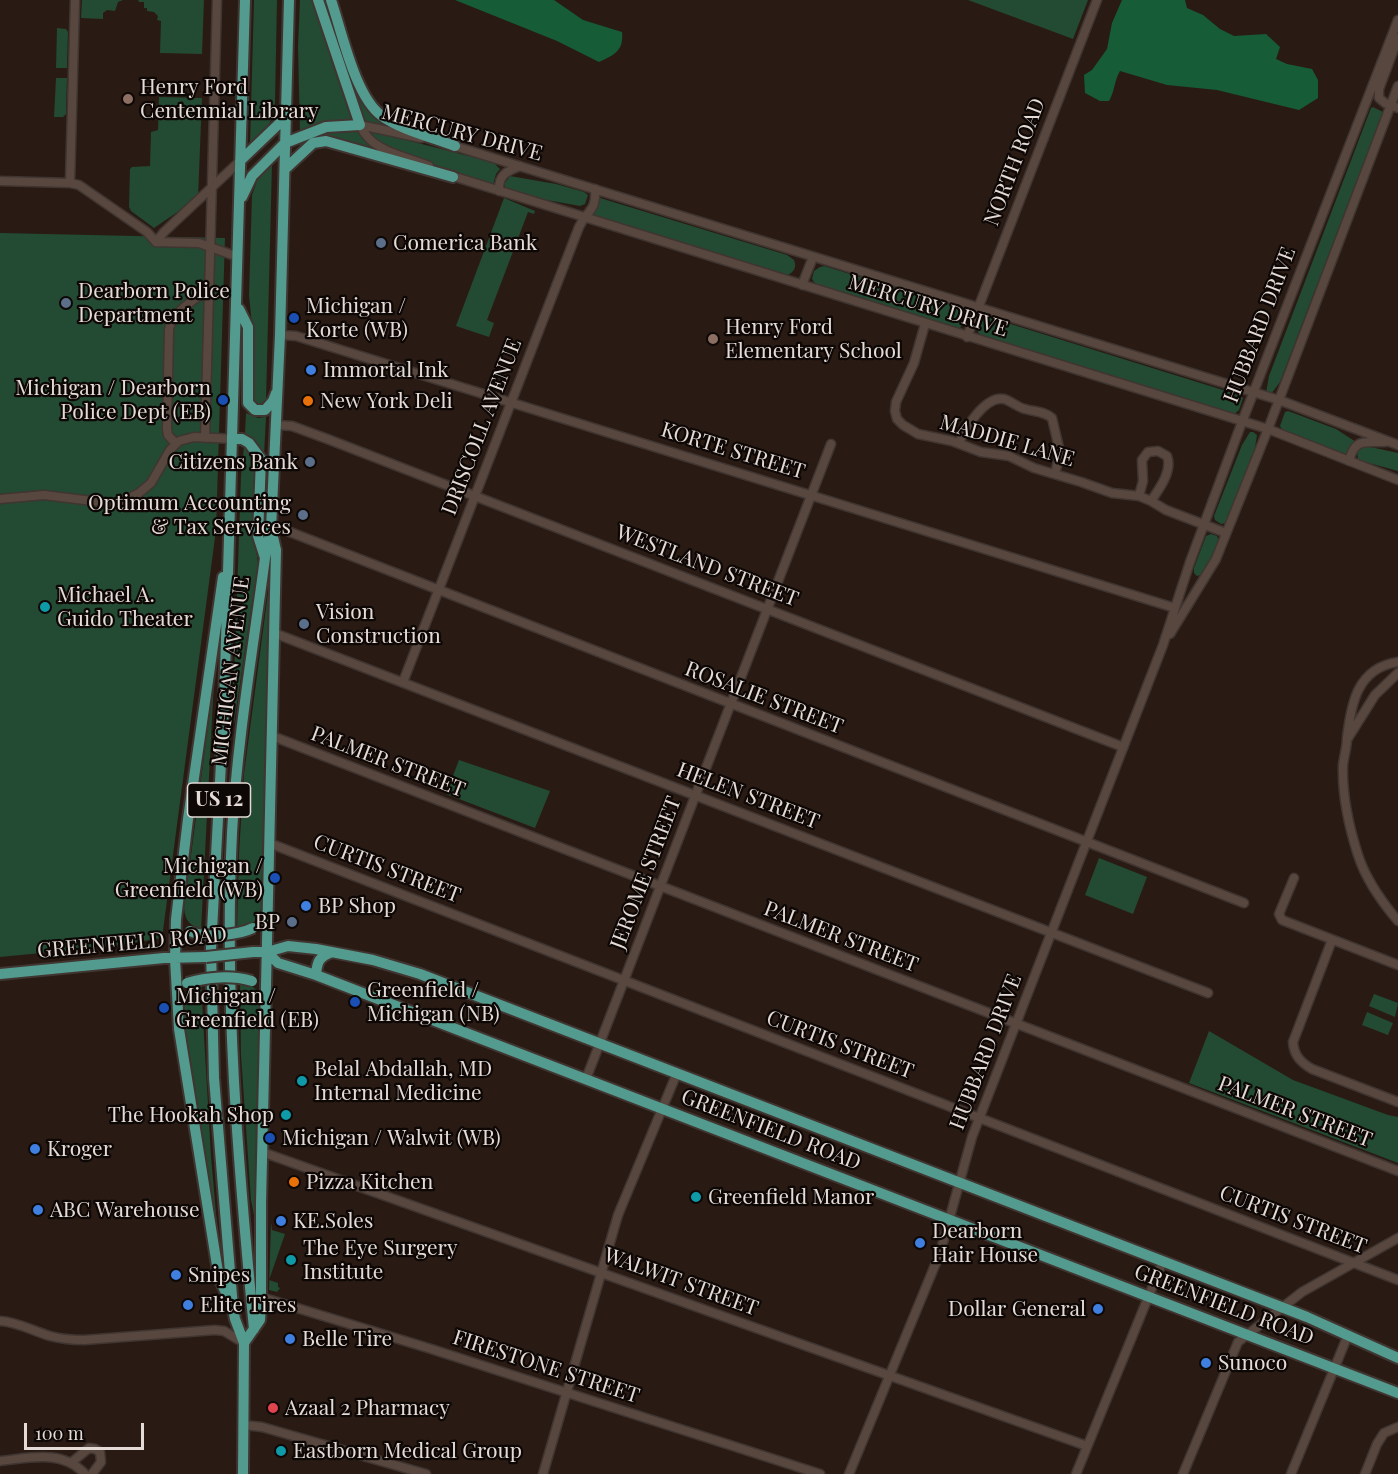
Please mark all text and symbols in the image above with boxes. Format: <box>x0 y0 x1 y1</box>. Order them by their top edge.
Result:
place label: Henry Ford Centennial Library <box>140 74 319 124</box>
marker: Henry Ford Centennial Library <box>121 92 135 106</box>
street label: NORTH ROAD <box>979 95 1051 229</box>
street label: MERCURY DRIVE <box>379 99 545 167</box>
place label: Comerica Bank <box>393 230 537 256</box>
marker: Comerica Bank <box>374 236 388 250</box>
street label: HUBBARD DRIVE <box>1219 244 1301 406</box>
street label: MERCURY DRIVE <box>845 270 1011 342</box>
place label: Dearborn Police Department <box>78 278 230 328</box>
place label: Michigan / Korte (WB) <box>306 293 408 343</box>
marker: Dearborn Police Department <box>59 296 73 310</box>
marker: Michigan / Korte (WB) <box>287 311 301 325</box>
place label: Henry Ford Elementary School <box>725 314 902 364</box>
marker: Henry Ford Elementary School <box>706 332 720 346</box>
street label: DRISCOLL AVENUE <box>437 335 527 519</box>
place label: Immortal Ink <box>323 357 449 383</box>
marker: Immortal Ink <box>304 363 318 377</box>
place label: Michigan / Dearborn Police Dept (EB) <box>15 375 211 425</box>
place label: New York Deli <box>320 388 453 414</box>
marker: Michigan / Dearborn Police Dept (EB) <box>216 393 230 407</box>
marker: New York Deli <box>301 394 315 408</box>
street label: MADDIE LANE <box>937 410 1077 472</box>
street label: KORTE STREET <box>658 417 808 485</box>
place label: Citizens Bank <box>168 449 298 475</box>
marker: Citizens Bank <box>303 455 317 469</box>
place label: Optimum Accounting & Tax Services <box>88 490 291 540</box>
marker: Optimum Accounting & Tax Services <box>296 508 310 522</box>
street label: WESTLAND STREET <box>612 520 802 612</box>
street label: MICHIGAN AVENUE <box>207 575 255 767</box>
place label: Michael A. Guido Theater <box>57 582 193 632</box>
place label: Vision Construction <box>316 599 441 649</box>
marker: Michael A. Guido Theater <box>38 600 52 614</box>
marker: Vision Construction <box>297 617 311 631</box>
street label: ROSALIE STREET <box>681 656 847 740</box>
street label: PALMER STREET <box>307 721 469 803</box>
street label: HELEN STREET <box>673 757 823 835</box>
road number: US 12 <box>188 783 250 817</box>
street label: JEROME STREET <box>605 793 687 953</box>
street label: CURTIS STREET <box>310 829 464 909</box>
place label: Michigan / Greenfield (WB) <box>115 853 263 903</box>
marker: Michigan / Greenfield (WB) <box>268 871 282 885</box>
place label: BP Shop <box>318 893 396 919</box>
street label: PALMER STREET <box>760 896 922 978</box>
marker: BP Shop <box>299 899 313 913</box>
place label: BP <box>255 909 280 935</box>
marker: BP <box>285 915 299 929</box>
street label: GREENFIELD ROAD <box>36 922 228 964</box>
street label: HUBBARD DRIVE <box>945 971 1027 1133</box>
place label: Greenfield / Michigan (NB) <box>367 977 500 1027</box>
place label: Michigan / Greenfield (EB) <box>176 983 319 1033</box>
marker: Greenfield / Michigan (NB) <box>348 995 362 1009</box>
marker: Michigan / Greenfield (EB) <box>157 1001 171 1015</box>
street label: CURTIS STREET <box>763 1005 917 1085</box>
place label: Belal Abdallah, MD Internal Medicine <box>314 1056 492 1106</box>
street label: PALMER STREET <box>1214 1071 1376 1153</box>
marker: Belal Abdallah, MD Internal Medicine <box>295 1074 309 1088</box>
street label: GREENFIELD ROAD <box>678 1084 864 1176</box>
place label: The Hookah Shop <box>108 1102 274 1128</box>
marker: The Hookah Shop <box>279 1108 293 1122</box>
place label: Michigan / Walwit (WB) <box>282 1125 501 1151</box>
marker: Michigan / Walwit (WB) <box>263 1131 277 1145</box>
place label: Kroger <box>47 1136 112 1162</box>
marker: Kroger <box>28 1142 42 1156</box>
place label: Pizza Kitchen <box>306 1169 433 1195</box>
marker: Pizza Kitchen <box>287 1175 301 1189</box>
street label: CURTIS STREET <box>1216 1180 1370 1260</box>
place label: Greenfield Manor <box>708 1184 874 1210</box>
marker: Greenfield Manor <box>689 1190 703 1204</box>
place label: ABC Warehouse <box>50 1197 200 1223</box>
marker: ABC Warehouse <box>31 1203 45 1217</box>
place label: KE.Soles <box>293 1208 373 1234</box>
marker: KE.Soles <box>274 1214 288 1228</box>
place label: Dearborn Hair House <box>932 1218 1038 1268</box>
place label: The Eye Surgery Institute <box>303 1235 457 1285</box>
marker: Dearborn Hair House <box>913 1236 927 1250</box>
street label: WALWIT STREET <box>600 1242 762 1322</box>
marker: The Eye Surgery Institute <box>284 1253 298 1267</box>
street label: GREENFIELD ROAD <box>1131 1259 1317 1351</box>
place label: Snipes <box>188 1262 250 1288</box>
marker: Snipes <box>169 1268 183 1282</box>
place label: Elite Tires <box>200 1292 296 1318</box>
place label: Dollar General <box>948 1296 1086 1322</box>
marker: Elite Tires <box>181 1298 195 1312</box>
marker: Dollar General <box>1091 1302 1105 1316</box>
street label: FIRESTONE STREET <box>450 1325 642 1409</box>
place label: Belle Tire <box>302 1326 392 1352</box>
marker: Belle Tire <box>283 1332 297 1346</box>
place label: Sunoco <box>1218 1350 1287 1376</box>
marker: Sunoco <box>1199 1356 1213 1370</box>
place label: Azaal 2 Pharmacy <box>285 1395 450 1421</box>
marker: Azaal 2 Pharmacy <box>266 1401 280 1415</box>
scale bar <box>27 1411 147 1449</box>
text: 100 m <box>35 1421 84 1445</box>
place label: Eastborn Medical Group <box>293 1438 522 1464</box>
marker: Eastborn Medical Group <box>274 1444 288 1458</box>

